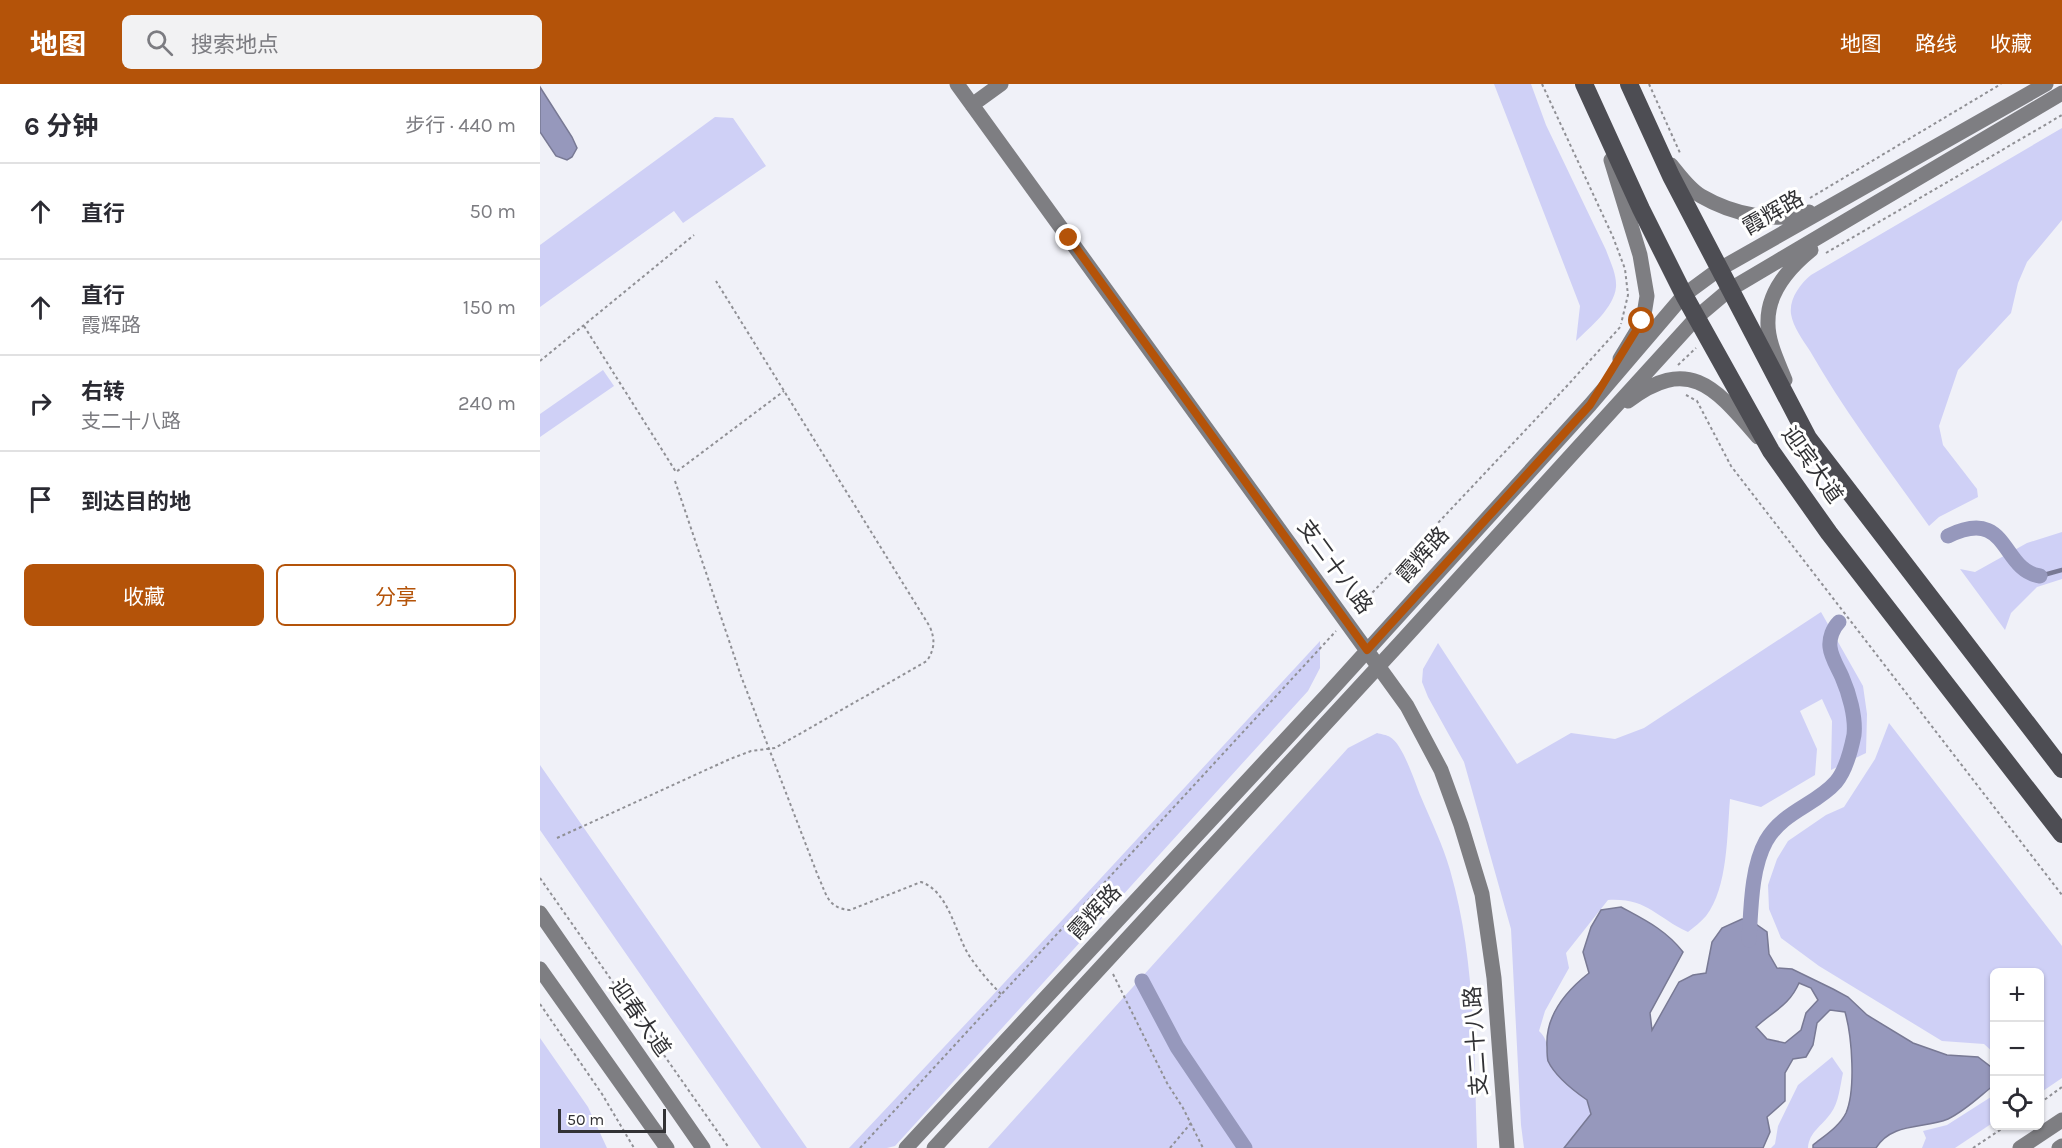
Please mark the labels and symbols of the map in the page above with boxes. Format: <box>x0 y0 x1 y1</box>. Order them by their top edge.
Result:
street label: 霞辉路 <box>1738 185 1808 241</box>
route end <box>1055 224 1081 250</box>
route start <box>1628 307 1654 333</box>
street label: 迎宾大道 <box>1776 421 1848 509</box>
street label: 支二十八路 <box>1292 515 1378 619</box>
street label: 霞辉路 <box>1391 522 1455 588</box>
street label: 霞辉路 <box>1063 879 1127 945</box>
street label: 迎春大道 <box>604 974 676 1062</box>
street label: 支二十八路 <box>1459 985 1493 1097</box>
scale bar <box>558 1106 666 1134</box>

